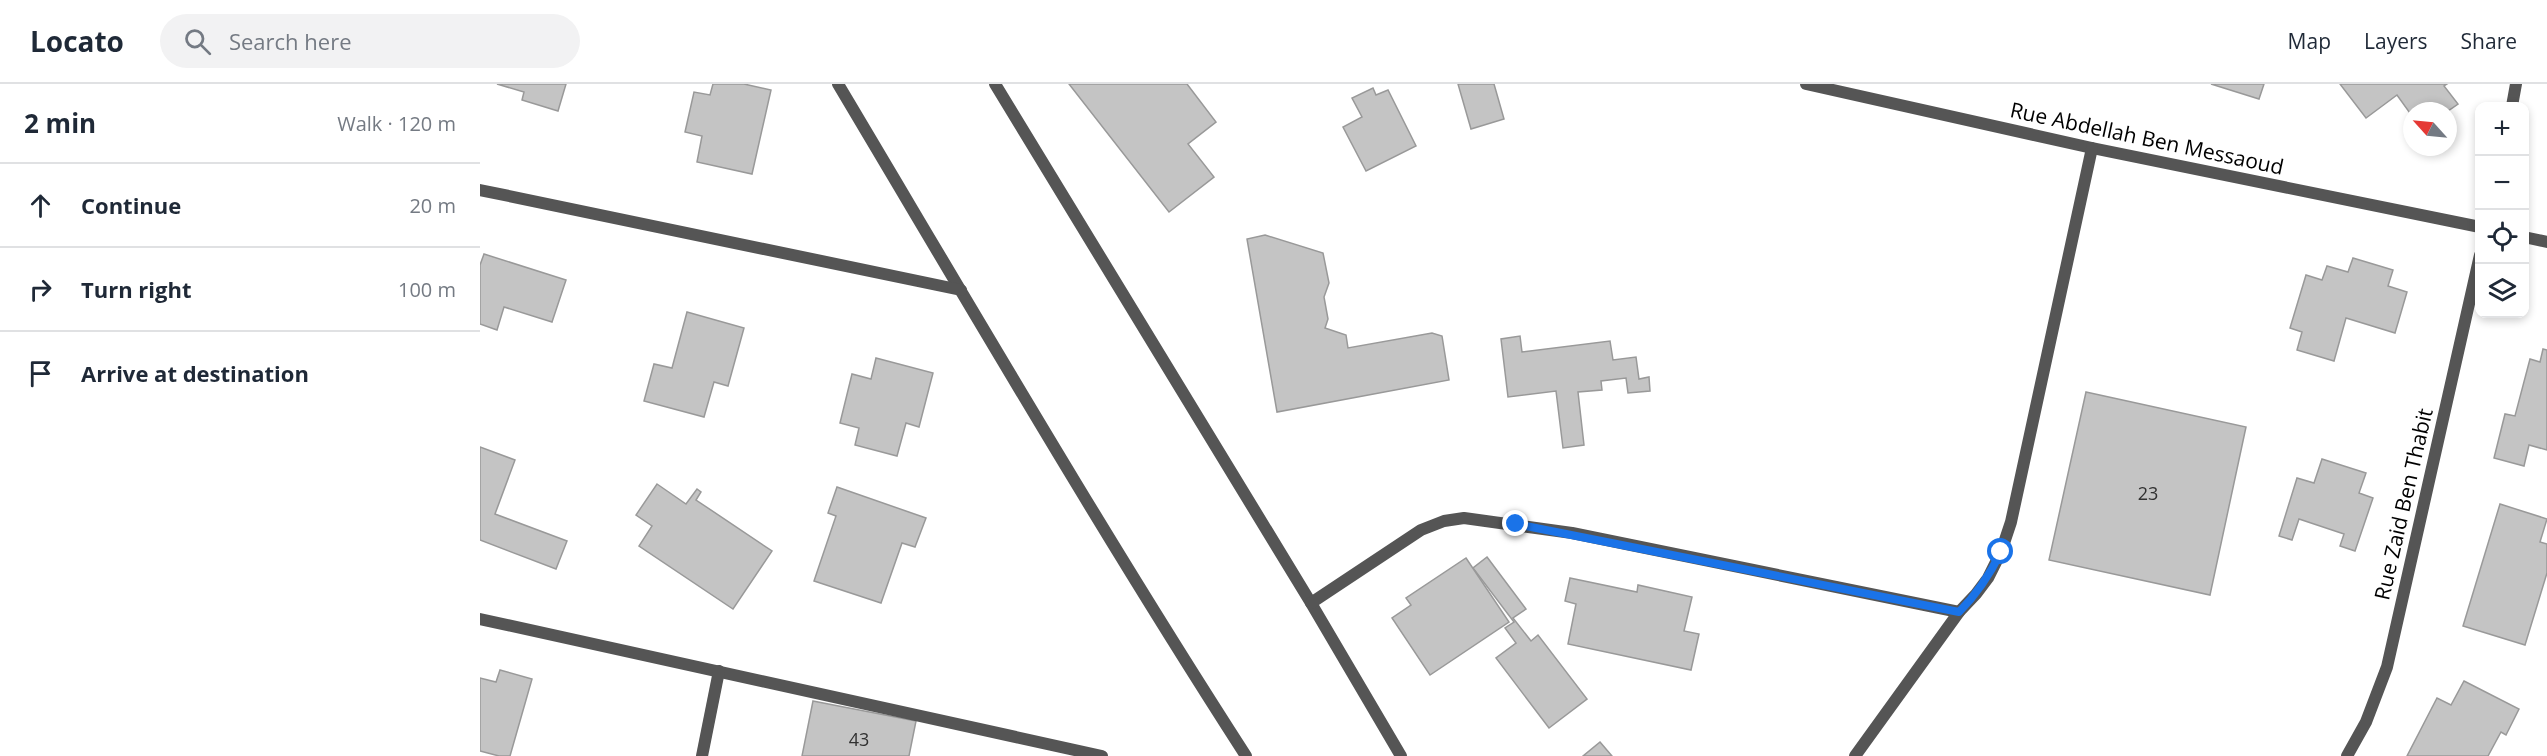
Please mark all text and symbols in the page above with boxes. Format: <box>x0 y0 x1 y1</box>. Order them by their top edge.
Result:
search box <box>160 14 580 68</box>
text: Locato <box>30 22 124 60</box>
icon: search <box>181 25 214 58</box>
text: Search here <box>229 26 352 56</box>
text: Map <box>2288 27 2331 55</box>
text: Layers <box>2364 27 2428 55</box>
text: Share <box>2461 27 2517 55</box>
street label: Rue Abdellah Ben Messaoud <box>2008 95 2286 181</box>
north arrow <box>2403 102 2457 156</box>
map controls <box>2475 102 2529 318</box>
button: + <box>2475 102 2529 156</box>
text: 2 min <box>24 105 96 141</box>
text: Walk · 120 m <box>337 110 456 137</box>
button: − <box>2475 156 2529 210</box>
icon: ahead <box>24 189 57 222</box>
text: Continue <box>81 190 181 220</box>
text: 20 m <box>409 192 456 219</box>
button: locate <box>2475 210 2529 264</box>
button: layers <box>2475 264 2529 318</box>
icon: right <box>24 273 57 306</box>
text: Turn right <box>81 274 192 304</box>
text: 100 m <box>398 276 456 303</box>
icon: arrive <box>24 357 57 390</box>
text: Arrive at destination <box>81 358 309 388</box>
street label: Rue Zaid Ben Thabit <box>2367 405 2439 603</box>
house number: 23 <box>2138 481 2158 505</box>
route end <box>1502 510 1528 536</box>
route start <box>1987 538 2013 564</box>
house number: 43 <box>849 727 869 751</box>

